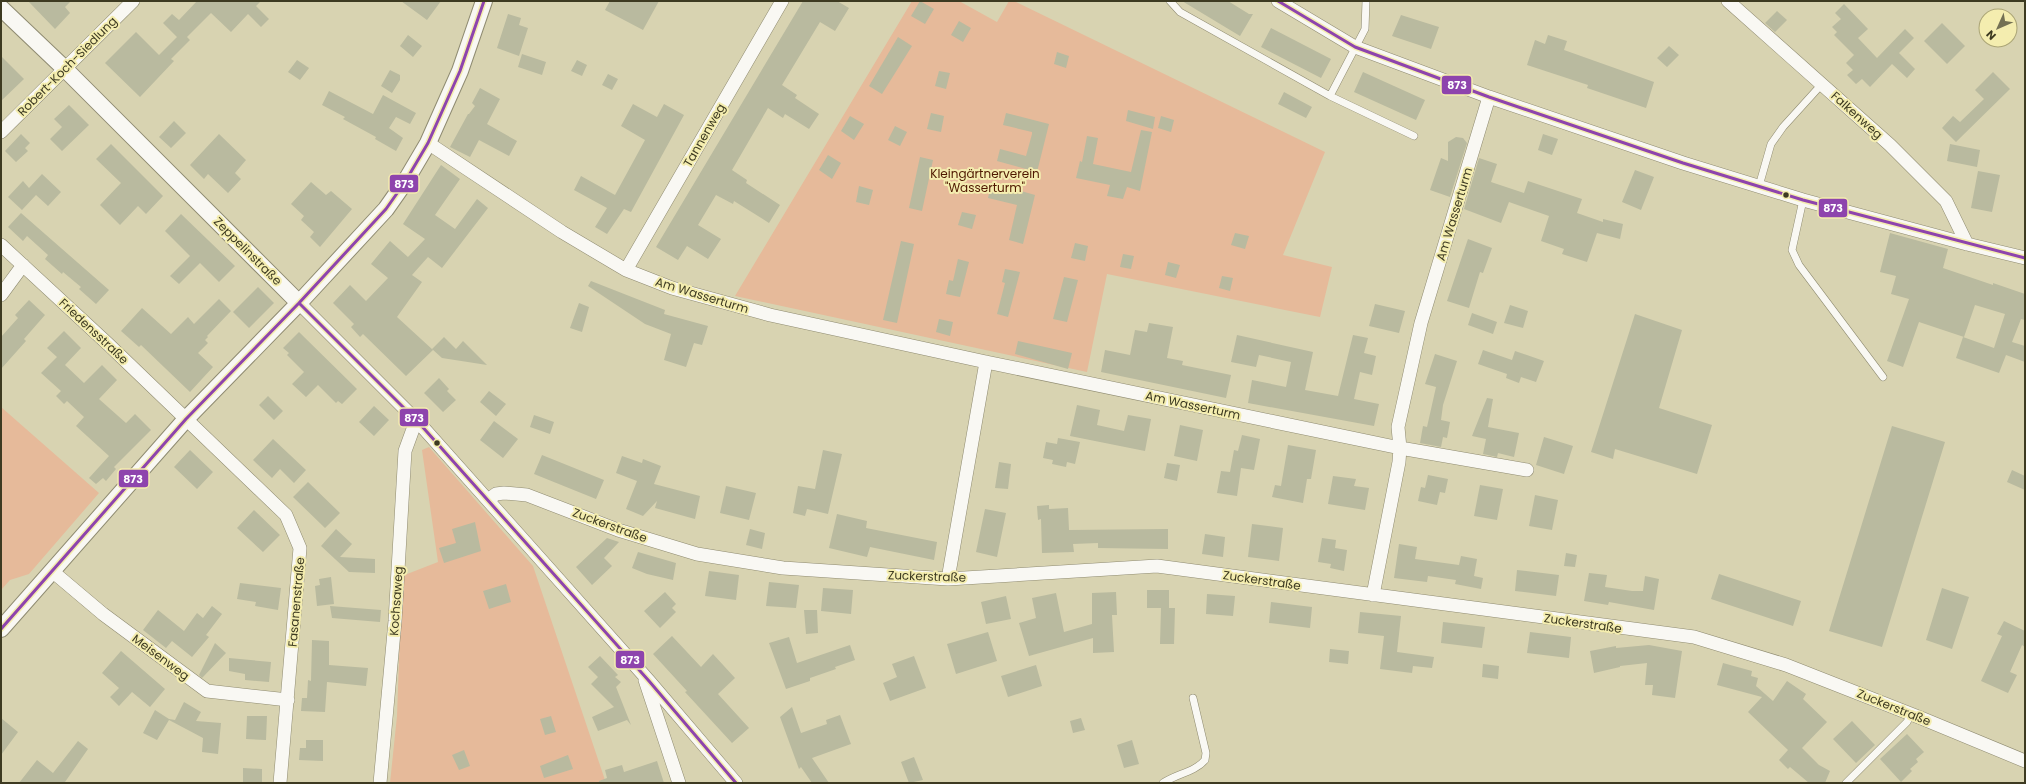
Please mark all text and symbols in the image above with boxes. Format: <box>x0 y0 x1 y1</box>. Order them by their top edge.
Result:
north arrow <box>1978 8 2018 48</box>
street label: Robert-Koch-Siedlung <box>13 12 121 120</box>
text: N <box>1982 26 2000 44</box>
line badge: 873 <box>1441 75 1472 95</box>
text: 873 <box>1447 77 1467 93</box>
street label: Falkenweg <box>1828 87 1886 143</box>
street label: Tannenweg <box>679 100 729 170</box>
park label: Kleingärtnerverein "Wasserturm" <box>930 165 1040 196</box>
street label: Am Wasserturm <box>1432 165 1476 263</box>
line badge: 873 <box>389 174 419 193</box>
text: 873 <box>394 176 414 192</box>
unlabelled marker <box>1781 190 1791 200</box>
line badge: 873 <box>1818 198 1848 218</box>
text: 873 <box>1823 200 1843 216</box>
street label: Zeppelinstraße <box>210 213 286 289</box>
street label: Am Wasserturm <box>653 273 751 317</box>
street label: Friedensstraße <box>56 294 132 368</box>
street label: Am Wasserturm <box>1144 387 1242 423</box>
line badge: 873 <box>399 408 429 427</box>
text: 873 <box>404 410 424 426</box>
unlabelled marker <box>432 438 442 448</box>
line badge: 873 <box>118 469 149 488</box>
text: 873 <box>123 471 143 487</box>
street label: Zuckerstraße <box>570 504 650 546</box>
street label: Fasanenstraße <box>284 556 308 648</box>
street label: Kochsaweg <box>385 566 407 636</box>
street label: Zuckerstraße <box>888 566 966 586</box>
street label: Zuckerstraße <box>1222 566 1302 594</box>
street label: Zuckerstraße <box>1543 609 1623 637</box>
street label: Meisenweg <box>129 630 193 684</box>
line badge: 873 <box>615 650 645 669</box>
text: 873 <box>620 652 640 668</box>
street label: Zuckerstraße <box>1854 684 1934 730</box>

